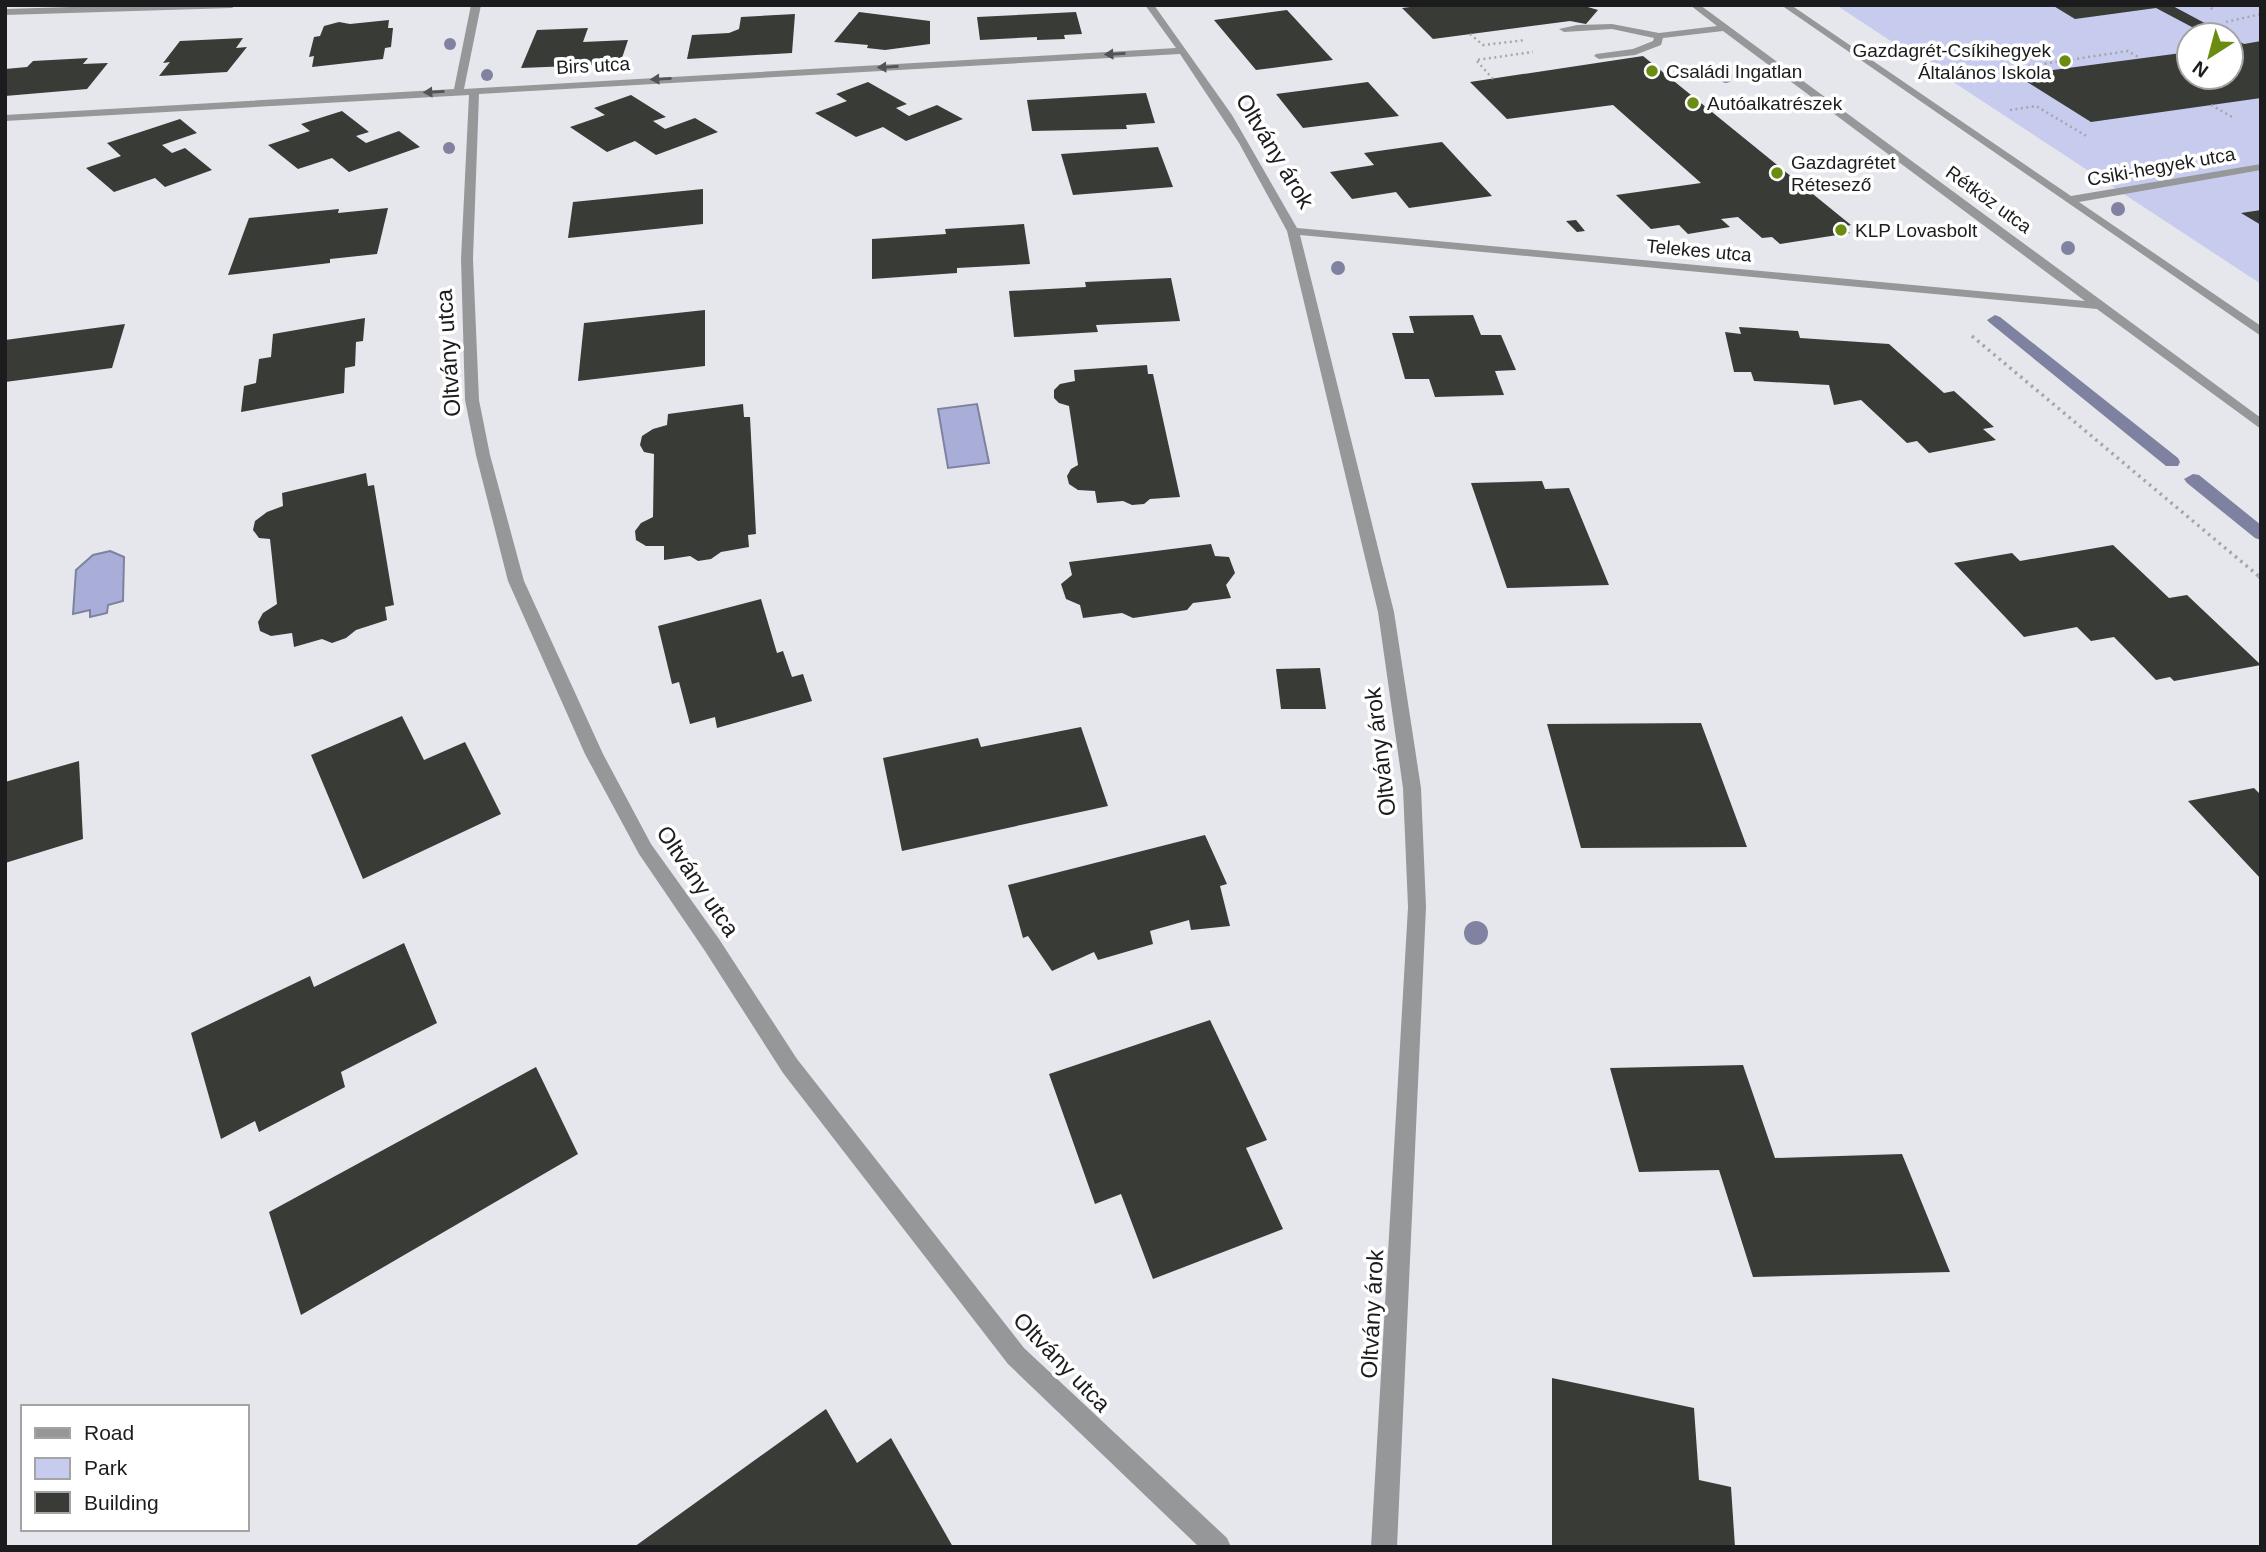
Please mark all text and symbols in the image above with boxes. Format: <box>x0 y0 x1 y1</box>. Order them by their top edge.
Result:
north arrow <box>2175 21 2245 91</box>
place label: Gazdagrét-Csíkihegyek Általános Iskola <box>1852 40 2051 83</box>
one-way arrow <box>1104 49 1126 60</box>
street label: Birs utca <box>556 53 631 78</box>
marker: Gazdagrét-Csíkihegyek Általános Iskola <box>2057 53 2073 69</box>
text: N <box>2189 57 2212 82</box>
one-way arrow <box>877 61 899 72</box>
place label: Családi Ingatlan <box>1666 61 1802 82</box>
marker: Családi Ingatlan <box>1644 63 1660 79</box>
one-way arrow <box>650 74 672 85</box>
one-way arrow <box>423 86 445 97</box>
street label: Oltvány árok <box>1231 89 1320 213</box>
place label: Autóalkatrészek <box>1707 93 1843 114</box>
marker: Autóalkatrészek <box>1685 95 1701 111</box>
street label: Csiki-hegyek utca <box>2085 143 2237 190</box>
place label: Gazdagrétet Rétesező <box>1791 152 1896 195</box>
street label: Rétköz utca <box>1942 161 2036 238</box>
marker: Gazdagrétet Rétesező <box>1769 165 1785 181</box>
place label: KLP Lovasbolt <box>1855 220 1978 241</box>
marker: KLP Lovasbolt <box>1833 222 1849 238</box>
street label: Telekes utca <box>1645 235 1753 266</box>
street label: Oltvány utca <box>431 288 465 418</box>
street label: Oltvány árok <box>1359 686 1401 818</box>
street label: Oltvány utca <box>651 821 745 941</box>
street label: Oltvány árok <box>1356 1248 1388 1379</box>
street label: Oltvány utca <box>1008 1307 1116 1417</box>
legend <box>21 1405 248 1531</box>
text: Road <box>84 1421 134 1444</box>
text: Park <box>84 1456 128 1479</box>
text: Building <box>84 1491 159 1514</box>

